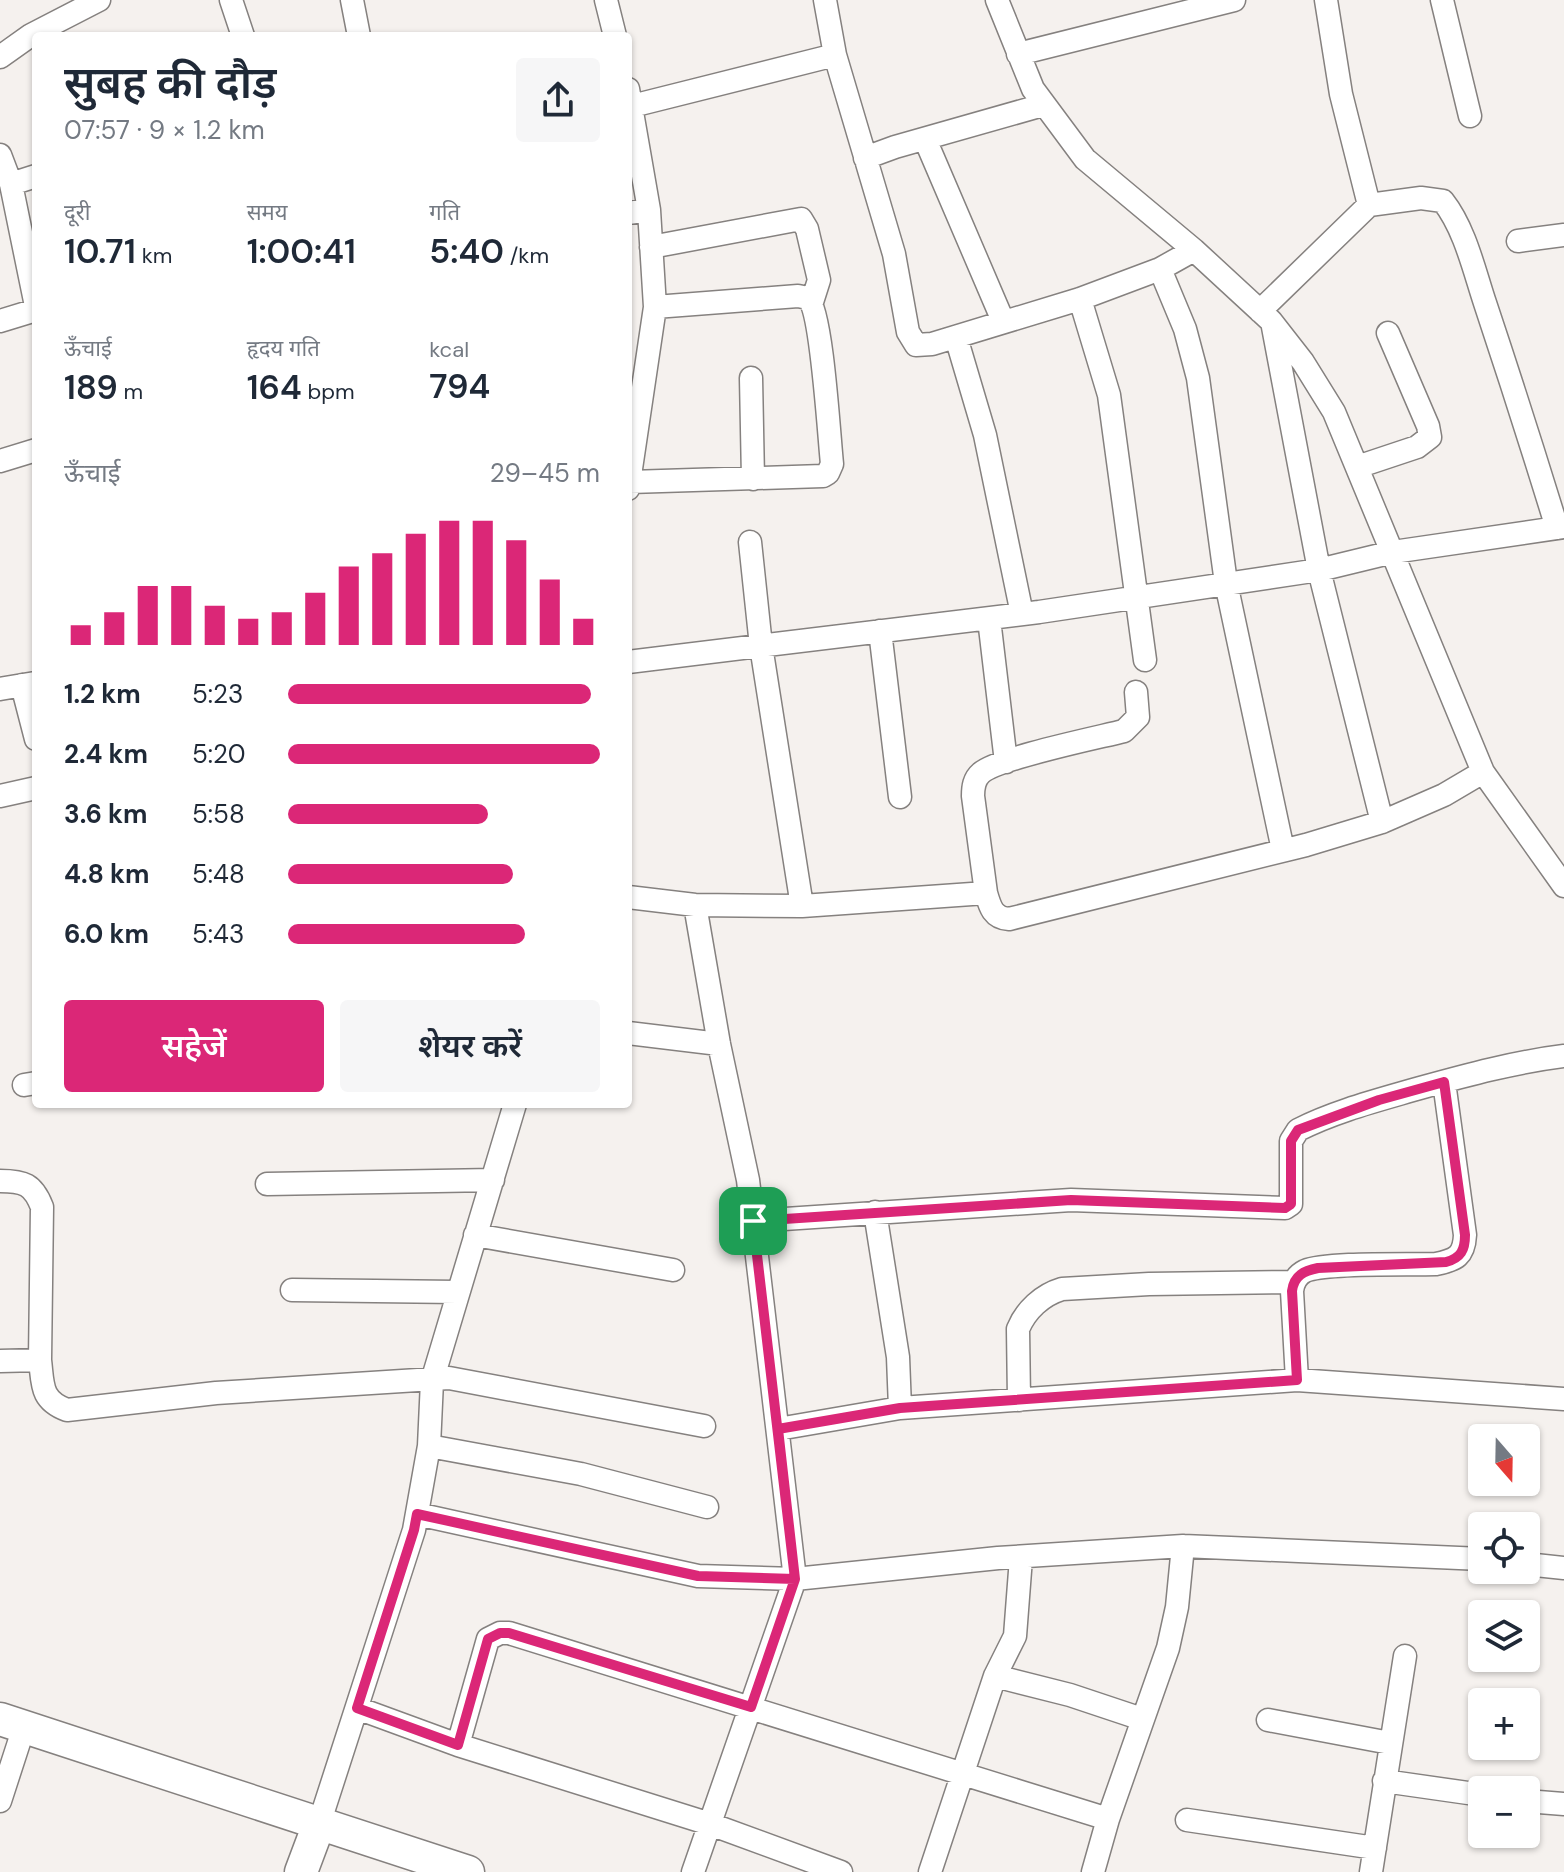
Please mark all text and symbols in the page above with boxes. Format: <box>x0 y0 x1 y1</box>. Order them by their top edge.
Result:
text: सुबह की दौड़ <box>64 54 277 112</box>
button: share <box>516 58 600 142</box>
text: 07:57 · 9 × 1.2 km <box>64 113 265 147</box>
text: दूरी <box>64 198 90 227</box>
text: समय <box>247 198 287 227</box>
text: गति <box>429 198 460 227</box>
text: 10.71 <box>64 229 136 274</box>
text: 1:00:41 <box>247 229 356 274</box>
text: 5:40 <box>429 229 504 274</box>
text: km <box>136 241 172 270</box>
text: /km <box>504 241 549 270</box>
text: ऊँचाई <box>64 334 112 363</box>
text: हृदय गति <box>247 334 320 363</box>
text: kcal <box>429 335 469 364</box>
text: 794 <box>429 364 490 409</box>
text: 189 <box>64 365 118 410</box>
text: 164 <box>247 365 302 410</box>
text: m <box>118 377 143 406</box>
text: bpm <box>302 377 355 406</box>
text: ऊँचाई <box>64 456 120 490</box>
text: 29–45 m <box>490 456 600 490</box>
text: 1.2 km <box>64 677 141 711</box>
text: 5:23 <box>192 677 243 711</box>
text: 2.4 km <box>64 737 148 771</box>
text: 5:20 <box>192 737 246 771</box>
text: 3.6 km <box>64 797 148 831</box>
text: 5:58 <box>192 797 245 831</box>
text: 4.8 km <box>64 857 150 891</box>
text: 5:48 <box>192 857 245 891</box>
text: 6.0 km <box>64 917 149 951</box>
text: 5:43 <box>192 917 244 951</box>
button: सहेजें <box>64 1000 324 1092</box>
button: शेयर करें <box>340 1000 600 1092</box>
pin <box>719 1187 787 1255</box>
icon: arrive <box>731 1199 775 1243</box>
north arrow <box>1468 1424 1540 1496</box>
map controls <box>1468 1424 1540 1848</box>
button: locate <box>1468 1512 1540 1584</box>
button: layers <box>1468 1600 1540 1672</box>
button: + <box>1468 1688 1540 1760</box>
button: − <box>1468 1776 1540 1848</box>

